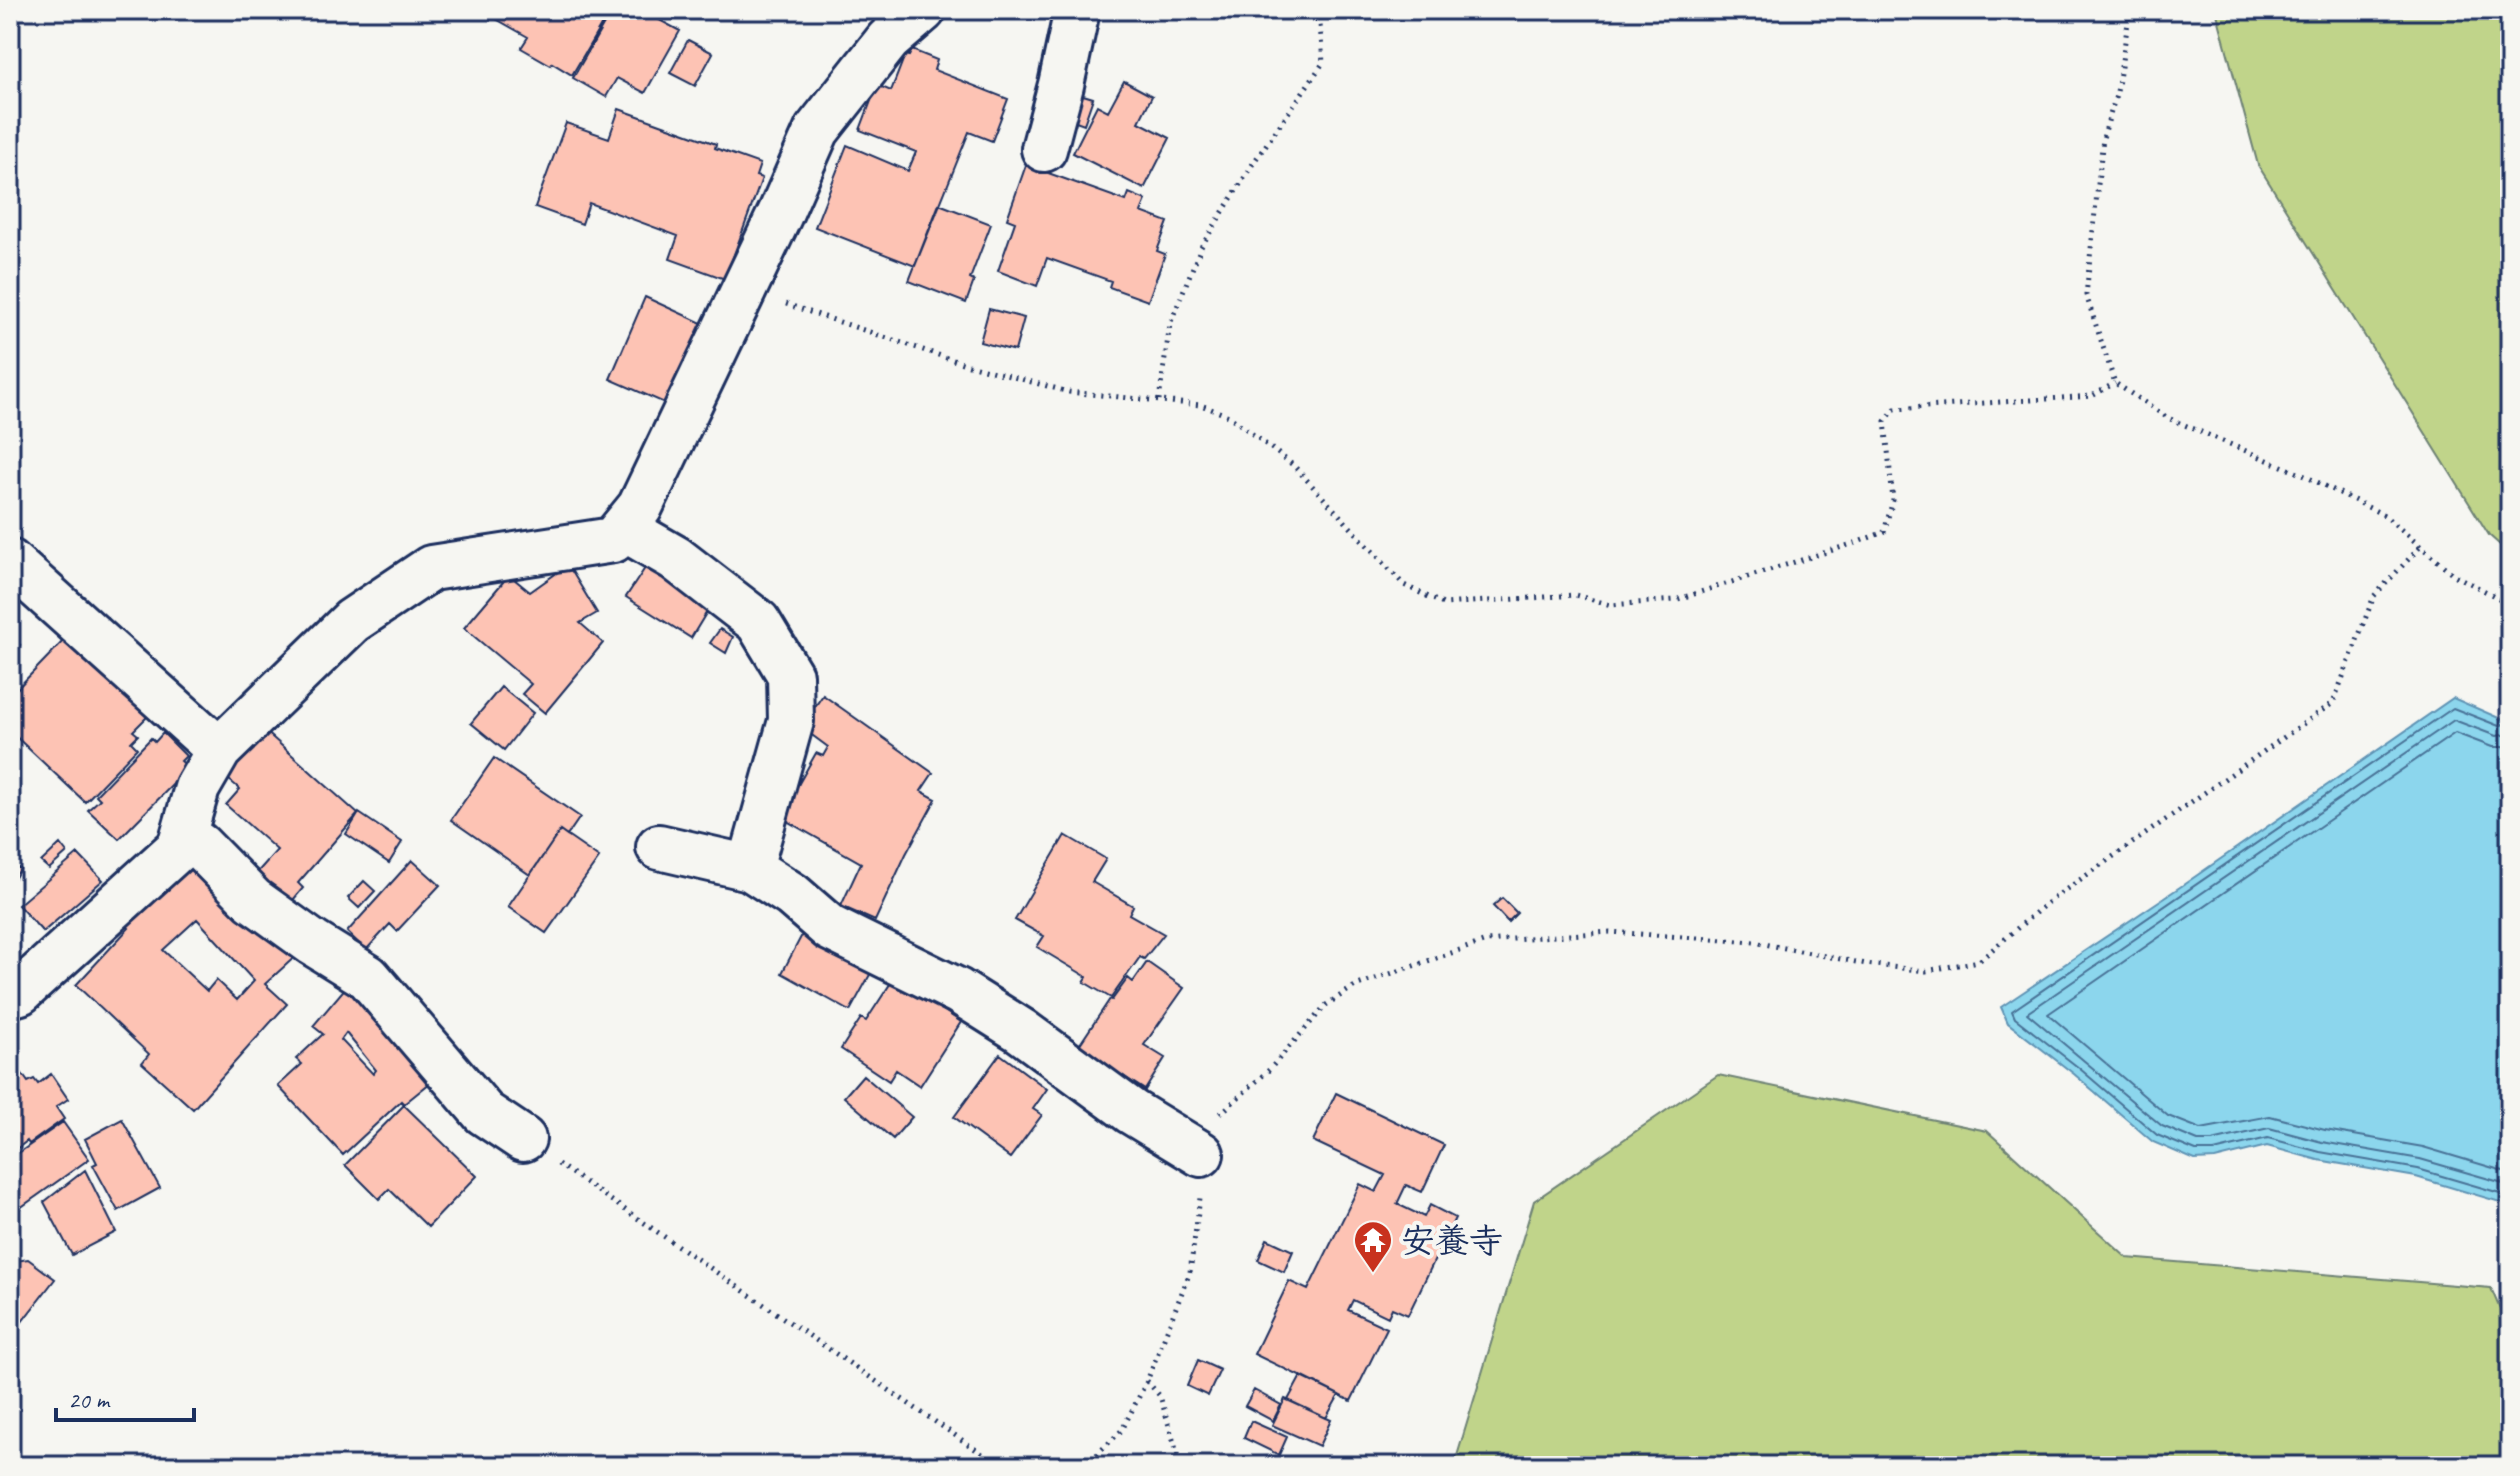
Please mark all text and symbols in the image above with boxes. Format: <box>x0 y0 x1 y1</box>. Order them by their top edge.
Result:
temple icon: 安養寺 <box>1352 1219 1394 1274</box>
place label: 安養寺 <box>1401 1219 1503 1262</box>
scale bar <box>56 1372 194 1422</box>
text: 20 m <box>68 1385 111 1415</box>

